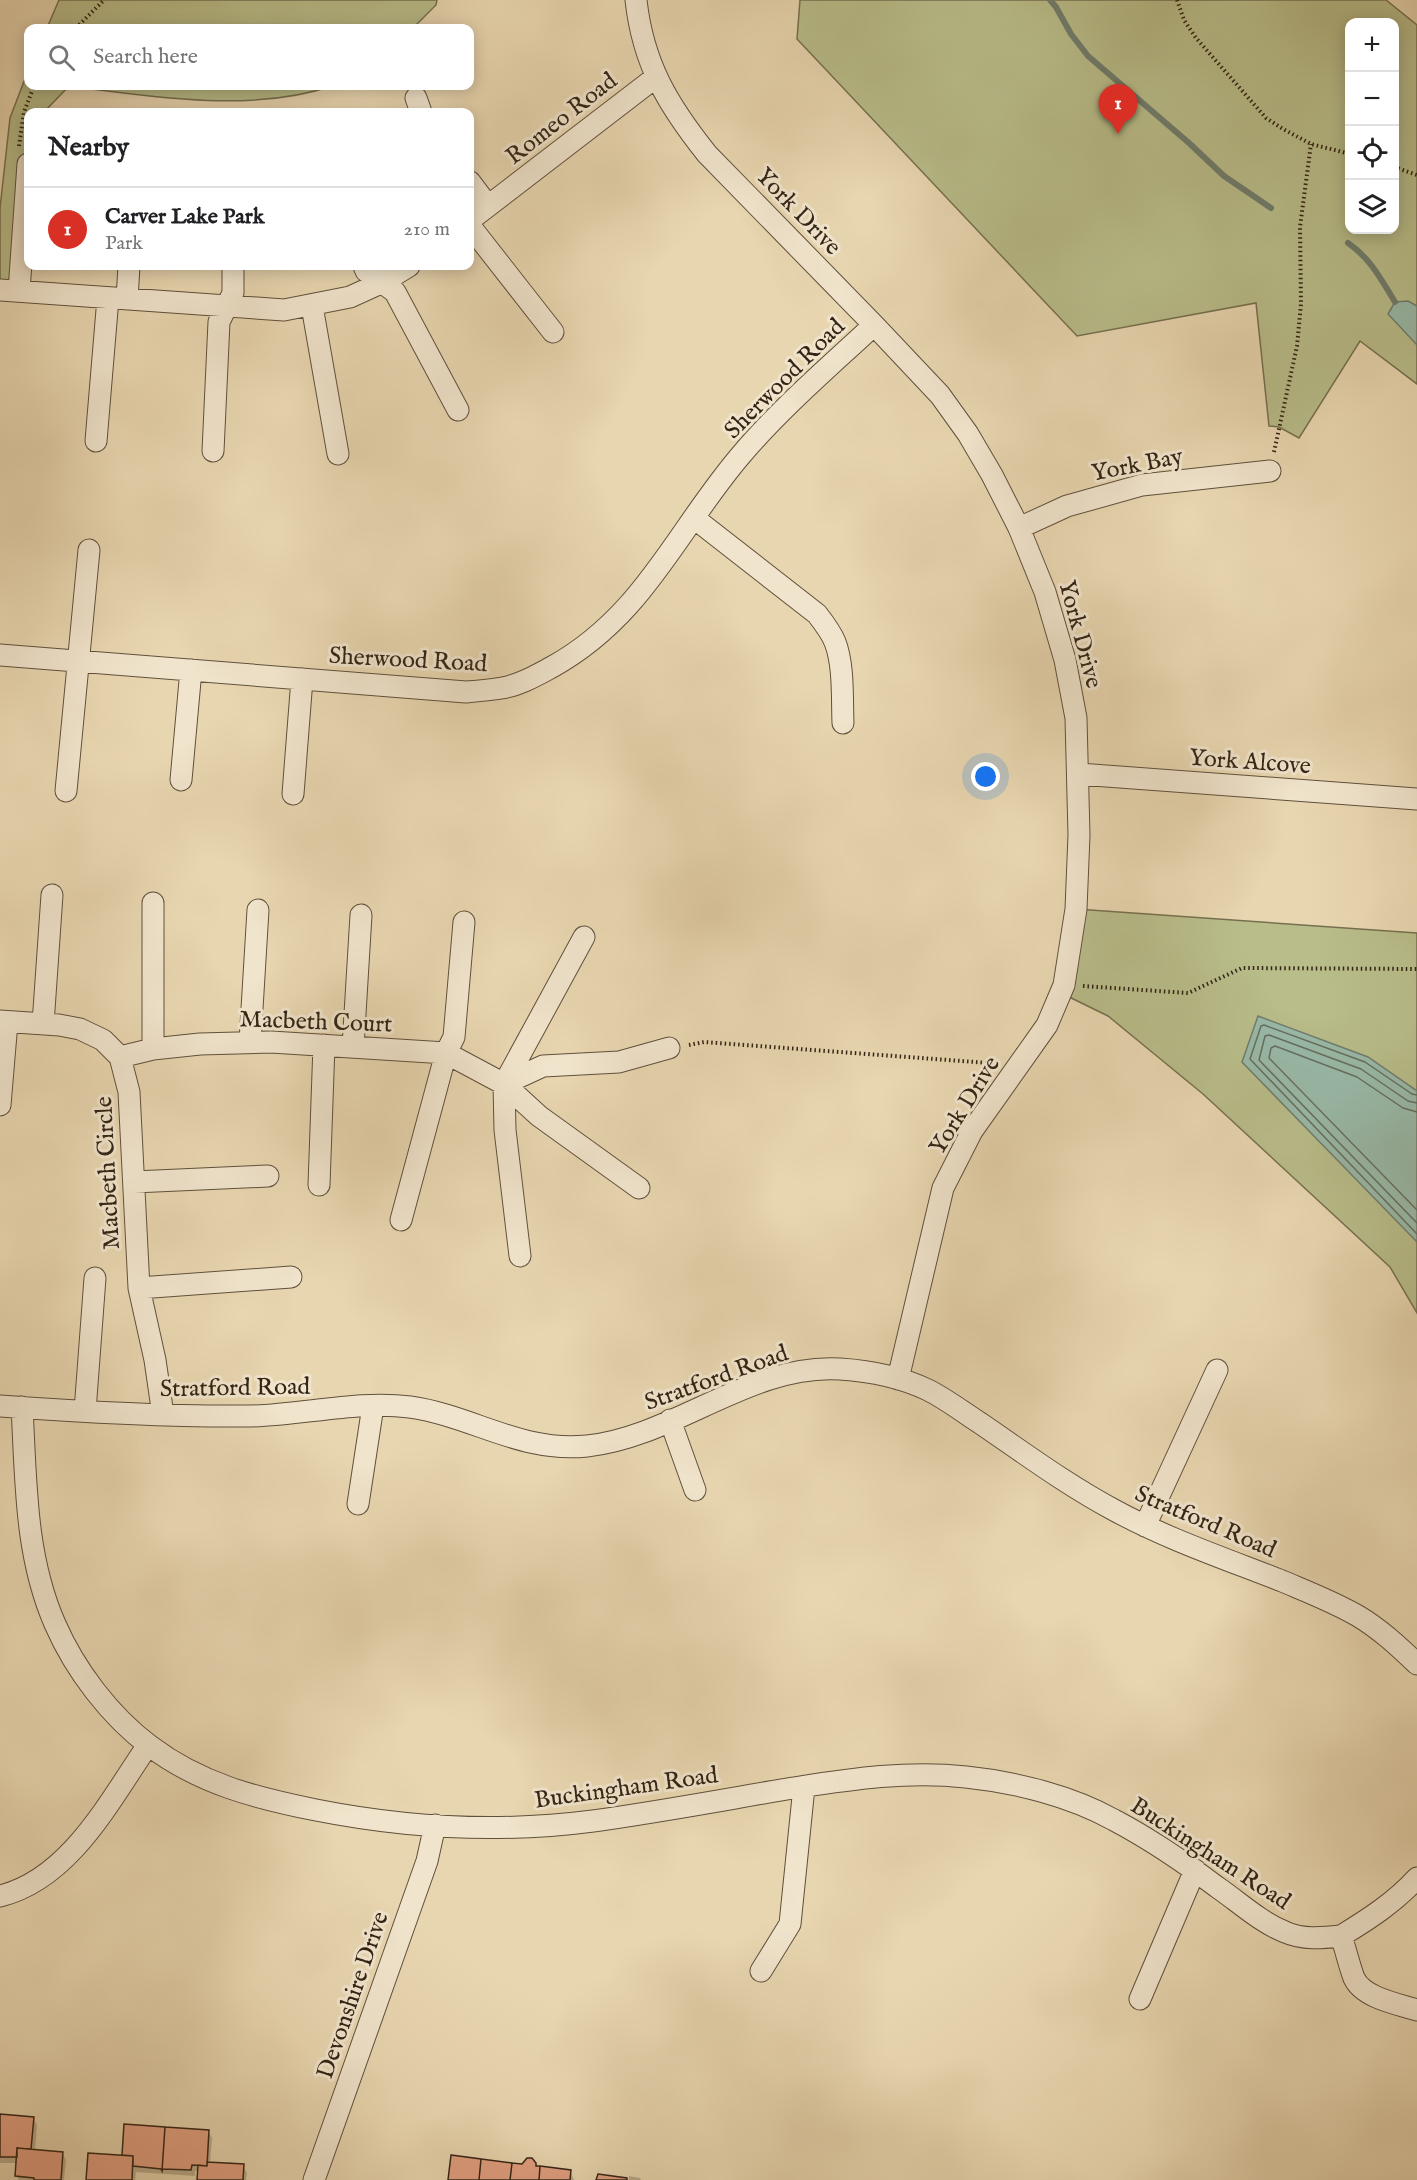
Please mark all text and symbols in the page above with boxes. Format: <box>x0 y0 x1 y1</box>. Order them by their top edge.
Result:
map controls <box>1345 18 1399 234</box>
button: + <box>1345 18 1399 72</box>
search box <box>24 24 474 90</box>
icon: search <box>45 41 78 74</box>
text: Search here <box>93 43 198 71</box>
street label: Romeo Road <box>500 66 624 172</box>
button: − <box>1345 72 1399 126</box>
pin: 1 <box>1098 84 1138 134</box>
button: locate <box>1345 126 1399 180</box>
text: Nearby <box>48 131 129 164</box>
street label: York Drive <box>748 162 847 263</box>
button: layers <box>1345 180 1399 234</box>
text: Carver Lake Park <box>105 203 264 231</box>
text: 1 <box>64 217 71 242</box>
text: 210 m <box>404 217 450 242</box>
text: Park <box>105 231 143 256</box>
street label: Sherwood Road <box>718 312 852 446</box>
street label: York Bay <box>1089 441 1186 489</box>
street label: York Drive <box>1050 577 1109 692</box>
street label: Sherwood Road <box>328 641 488 680</box>
street label: York Alcove <box>1188 743 1312 782</box>
your location <box>971 762 1000 791</box>
street label: Macbeth Court <box>239 1004 393 1041</box>
street label: York Drive <box>923 1051 1008 1161</box>
street label: Macbeth Circle <box>89 1096 128 1250</box>
street label: Stratford Road <box>640 1338 793 1419</box>
street label: Stratford Road <box>160 1372 311 1405</box>
street label: Stratford Road <box>1130 1479 1281 1566</box>
street label: Buckingham Road <box>533 1760 720 1817</box>
street label: Buckingham Road <box>1124 1791 1296 1918</box>
street label: Devonshire Drive <box>310 1908 397 2083</box>

